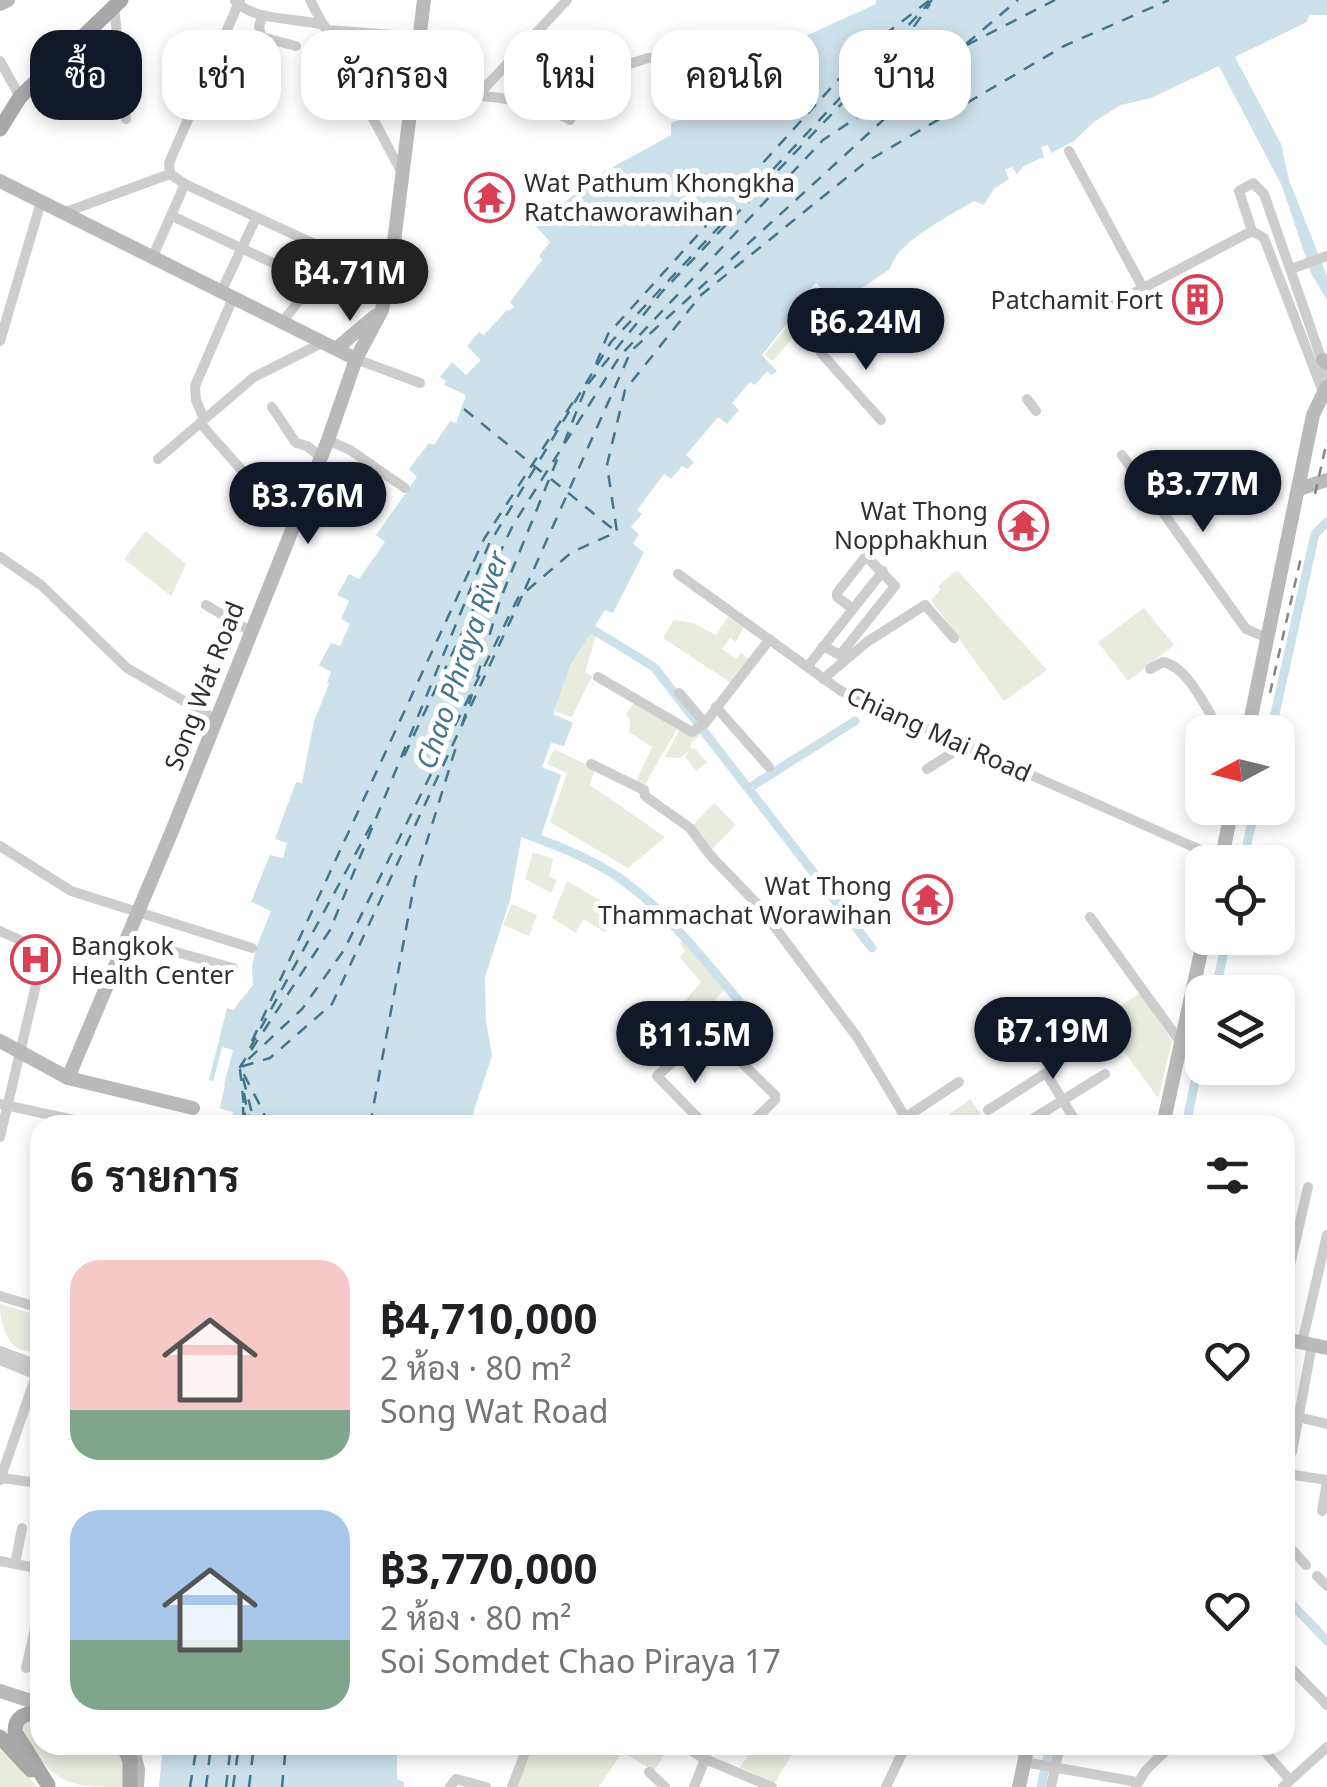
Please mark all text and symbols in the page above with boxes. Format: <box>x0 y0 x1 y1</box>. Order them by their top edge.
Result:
chip: ซื้อ <box>30 30 142 120</box>
chip: เช่า <box>162 30 281 120</box>
chip: ตัวกรอง <box>301 30 484 120</box>
chip: ใหม่ <box>504 30 631 120</box>
chip: คอนโด <box>651 30 819 120</box>
chip: บ้าน <box>839 30 971 120</box>
place label: Wat Pathum Khongkha Ratchaworawihan <box>524 165 795 228</box>
temple icon: Wat Pathum Khongkha Ratchaworawihan <box>463 171 515 223</box>
pin: ฿4.71M <box>269 239 431 324</box>
text: ฿4.71M <box>293 250 407 293</box>
building icon: Patchamit Fort <box>1172 274 1224 326</box>
place label: Patchamit Fort <box>991 282 1163 316</box>
pin: ฿6.24M <box>785 288 947 373</box>
text: ฿6.24M <box>809 299 923 342</box>
pin: ฿3.77M <box>1122 450 1284 535</box>
text: ฿3.77M <box>1146 461 1260 504</box>
pin: ฿3.76M <box>227 462 389 547</box>
text: ฿3.76M <box>251 473 365 516</box>
place label: Wat Thong Nopphakhun <box>834 493 988 556</box>
temple icon: Wat Thong Nopphakhun <box>997 499 1049 551</box>
water label: Chao Phraya River <box>406 544 517 774</box>
street label: Song Wat Road <box>155 596 251 775</box>
street label: Chiang Mai Road <box>842 677 1037 789</box>
north arrow <box>1185 715 1295 825</box>
map controls <box>1185 715 1295 1085</box>
button: locate <box>1185 845 1295 955</box>
place label: Wat Thong Thammachat Worawihan <box>598 868 892 931</box>
temple icon: Wat Thong Thammachat Worawihan <box>901 874 953 926</box>
place label: Bangkok Health Center <box>71 928 234 991</box>
hospital icon: Bangkok Health Center <box>10 934 62 986</box>
button: layers <box>1185 975 1295 1085</box>
pin: ฿7.19M <box>972 997 1134 1082</box>
pin: ฿11.5M <box>614 1001 776 1086</box>
text: ฿7.19M <box>996 1008 1110 1051</box>
text: ฿11.5M <box>638 1012 752 1055</box>
text: 6 รายการ <box>70 1147 239 1204</box>
icon: filters <box>1200 1148 1255 1203</box>
text: ฿4,710,000 <box>380 1289 597 1346</box>
icon: home <box>150 1300 270 1420</box>
icon: heart <box>1200 1333 1255 1388</box>
text: 2 ห้อง · 80 m² <box>380 1346 572 1389</box>
text: Song Wat Road <box>380 1389 609 1432</box>
text: ฿3,770,000 <box>380 1539 597 1596</box>
icon: home <box>150 1550 270 1670</box>
icon: heart <box>1200 1583 1255 1638</box>
text: 2 ห้อง · 80 m² <box>380 1596 572 1639</box>
text: Soi Somdet Chao Piraya 17 <box>380 1639 781 1682</box>

